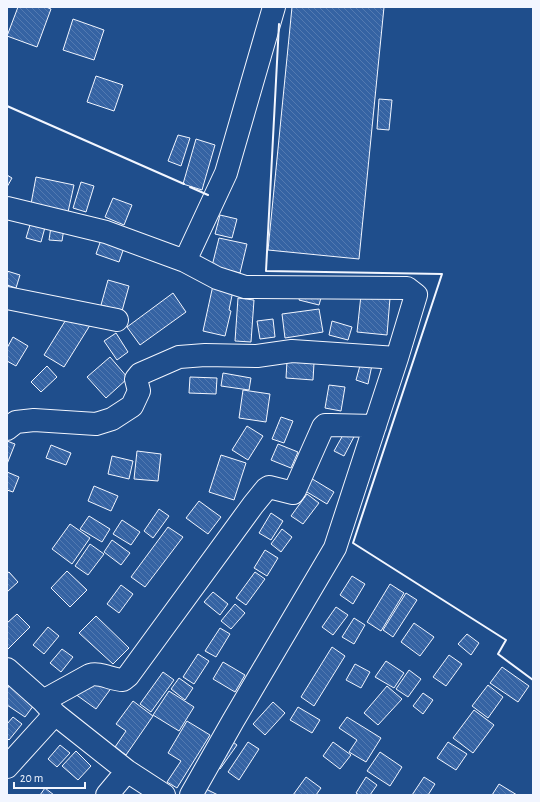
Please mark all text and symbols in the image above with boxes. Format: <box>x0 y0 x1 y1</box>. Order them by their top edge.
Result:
scale bar <box>14 764 85 790</box>
text: 20 m <box>20 772 43 784</box>

